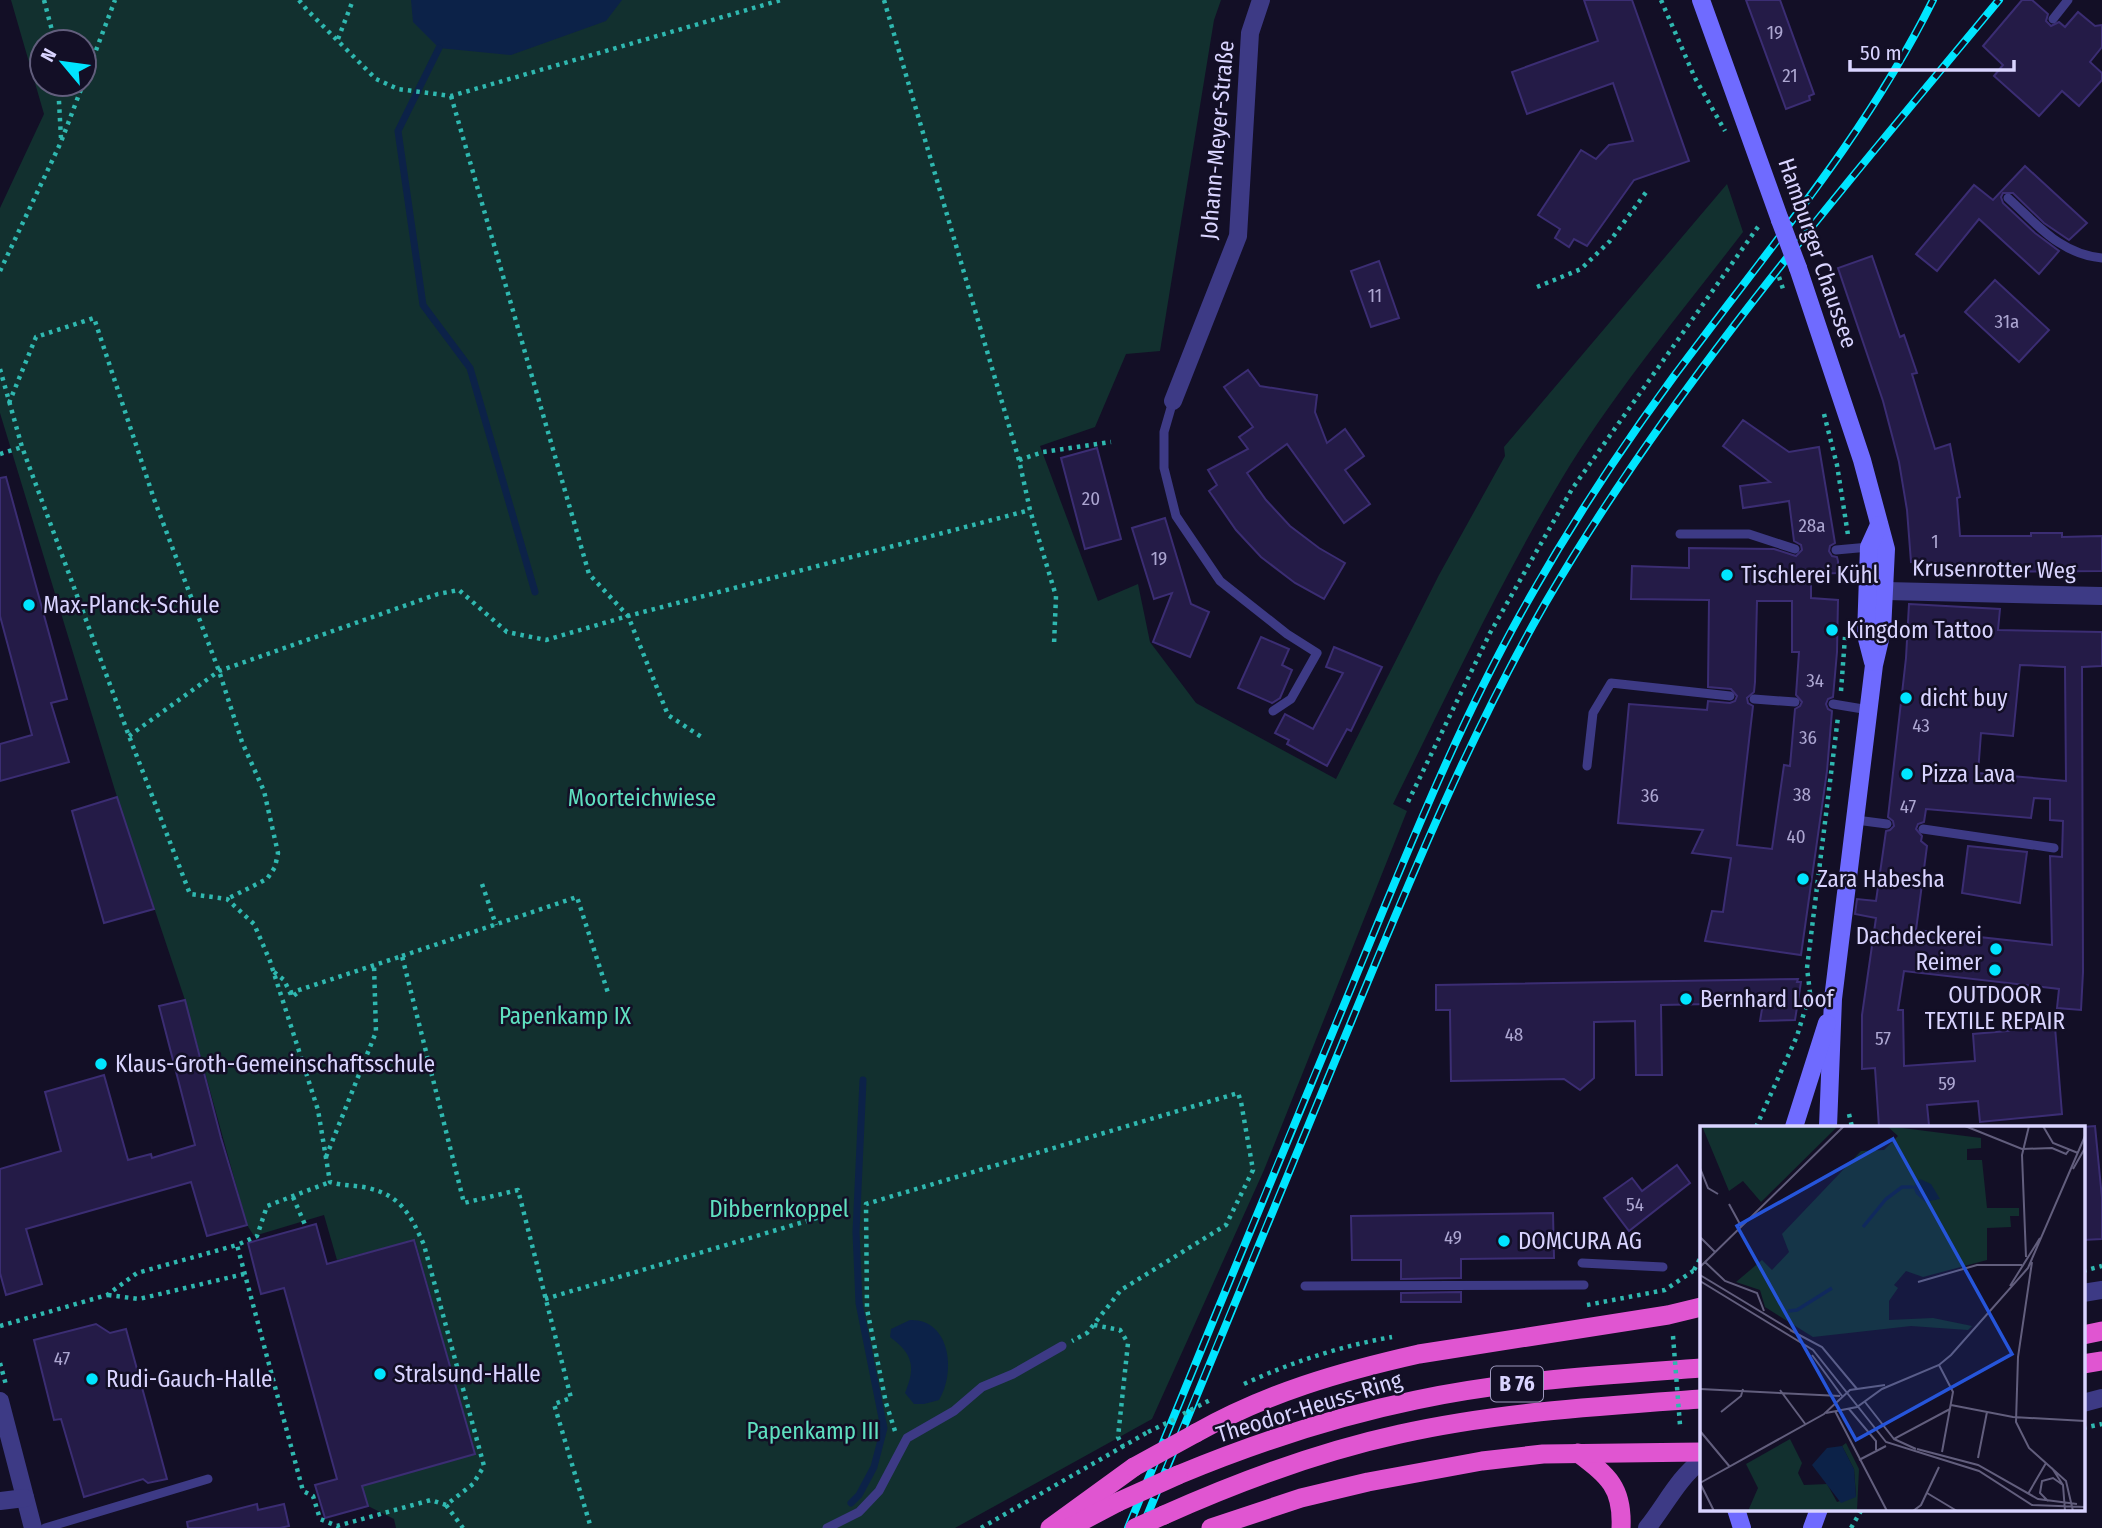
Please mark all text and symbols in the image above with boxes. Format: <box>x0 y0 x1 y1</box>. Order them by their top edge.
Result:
house number: 19 <box>1767 21 1783 44</box>
north arrow <box>28 28 98 98</box>
scale bar <box>1850 28 2014 72</box>
street label: Johann-Meyer-Straße <box>1194 39 1240 241</box>
text: 50 m <box>1860 40 1902 66</box>
text: N <box>36 44 61 66</box>
house number: 21 <box>1782 64 1798 87</box>
street label: Hamburger Chaussee <box>1772 154 1864 352</box>
house number: 11 <box>1368 284 1382 307</box>
house number: 31a <box>1995 310 2019 333</box>
house number: 20 <box>1082 487 1100 510</box>
house number: 28a <box>1798 514 1826 537</box>
house number: 1 <box>1931 530 1939 553</box>
house number: 19 <box>1151 547 1167 570</box>
street label: Krusenrotter Weg <box>1912 554 2076 584</box>
place label: Tischlerei Kühl <box>1741 561 1879 589</box>
marker: Tischlerei Kühl <box>1719 567 1735 583</box>
place label: Max-Planck-Schule <box>43 591 220 619</box>
marker: Max-Planck-Schule <box>21 597 37 613</box>
place label: Kingdom Tattoo <box>1846 616 1994 644</box>
marker: Kingdom Tattoo <box>1824 622 1840 638</box>
house number: 34 <box>1806 669 1824 692</box>
place label: dicht buy <box>1920 684 2008 712</box>
marker: dicht buy <box>1898 690 1914 706</box>
house number: 43 <box>1912 714 1930 737</box>
house number: 36 <box>1799 726 1817 749</box>
place label: Pizza Lava <box>1921 760 2016 788</box>
marker: Pizza Lava <box>1899 766 1915 782</box>
house number: 38 <box>1793 783 1811 806</box>
park label: Moorteichwiese <box>568 784 716 812</box>
house number: 36 <box>1641 784 1659 807</box>
house number: 47 <box>1900 795 1917 818</box>
house number: 40 <box>1786 825 1806 848</box>
place label: Zara Habesha <box>1817 865 1945 893</box>
marker: Zara Habesha <box>1795 871 1811 887</box>
place label: Dachdeckerei Reimer <box>1856 922 1982 976</box>
marker: Dachdeckerei Reimer <box>1988 941 2004 957</box>
marker: OUTDOOR TEXTILE REPAIR <box>1987 962 2003 978</box>
place label: OUTDOOR TEXTILE REPAIR <box>1925 981 2066 1035</box>
place label: Bernhard Loof <box>1700 985 1835 1013</box>
marker: Bernhard Loof <box>1678 991 1694 1007</box>
park label: Papenkamp IX <box>499 1002 632 1030</box>
house number: 48 <box>1505 1023 1523 1046</box>
house number: 57 <box>1875 1027 1891 1050</box>
place label: Klaus-Groth-Gemeinschaftsschule <box>115 1050 435 1078</box>
marker: Klaus-Groth-Gemeinschaftsschule <box>93 1056 109 1072</box>
house number: 59 <box>1938 1072 1956 1095</box>
inset map <box>1700 1126 2084 1510</box>
house number: 54 <box>1626 1193 1644 1216</box>
park label: Dibbernkoppel <box>709 1195 849 1223</box>
house number: 49 <box>1444 1226 1462 1249</box>
place label: DOMCURA AG <box>1518 1227 1642 1255</box>
marker: DOMCURA AG <box>1496 1233 1512 1249</box>
house number: 47 <box>54 1347 71 1370</box>
place label: Stralsund-Halle <box>394 1360 541 1388</box>
place label: Rudi-Gauch-Halle <box>106 1365 272 1393</box>
street label: Theodor-Heuss-Ring <box>1213 1365 1405 1449</box>
marker: Stralsund-Halle <box>372 1366 388 1382</box>
road number: B 76 <box>1491 1366 1543 1402</box>
marker: Rudi-Gauch-Halle <box>84 1371 100 1387</box>
park label: Papenkamp III <box>747 1417 879 1445</box>

